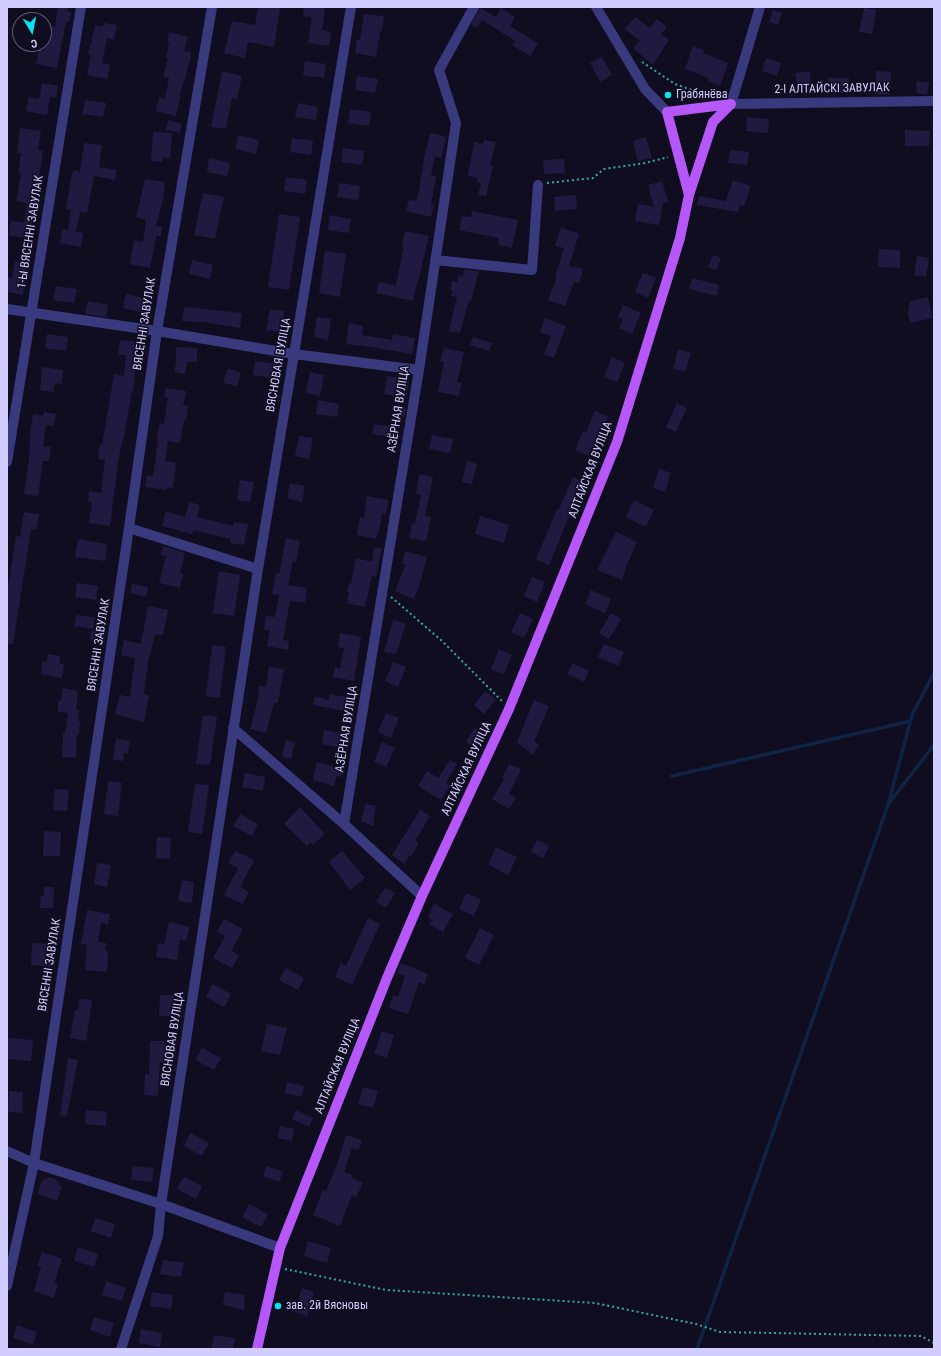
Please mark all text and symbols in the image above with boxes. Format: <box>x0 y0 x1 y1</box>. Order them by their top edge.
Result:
north arrow <box>12 12 52 52</box>
text: С <box>30 36 38 50</box>
street label: 2-І АЛТАЙСКІ ЗАВУЛАК <box>774 81 890 97</box>
place label: Грабянёва <box>676 88 727 102</box>
marker: Грабянёва <box>663 90 673 100</box>
street label: 1-Ы ВЯСЕННІ ЗАВУЛАК <box>15 174 47 290</box>
street label: ВЯСЕННІ ЗАВУЛАК <box>131 277 159 371</box>
street label: ВЯСНОВАЯ ВУЛІЦА <box>264 317 294 413</box>
street label: АЗЁРНАЯ ВУЛІЦА <box>385 365 413 453</box>
street label: АЛТАЙСКАЯ ВУЛІЦА <box>566 420 616 520</box>
street label: ВЯСЕННІ ЗАВУЛАК <box>85 598 113 692</box>
street label: АЗЁРНАЯ ВУЛІЦА <box>333 685 361 773</box>
street label: АЛТАЙСКАЯ ВУЛІЦА <box>439 720 495 818</box>
street label: ВЯСЕННІ ЗАВУЛАК <box>36 918 64 1012</box>
street label: ВЯСНОВАЯ ВУЛІЦА <box>158 991 188 1087</box>
street label: АЛТАЙСКАЯ ВУЛІЦА <box>312 1016 364 1116</box>
place label: зав. 2й Вясновы <box>286 1299 368 1313</box>
marker: зав. 2й Вясновы <box>273 1301 283 1311</box>

